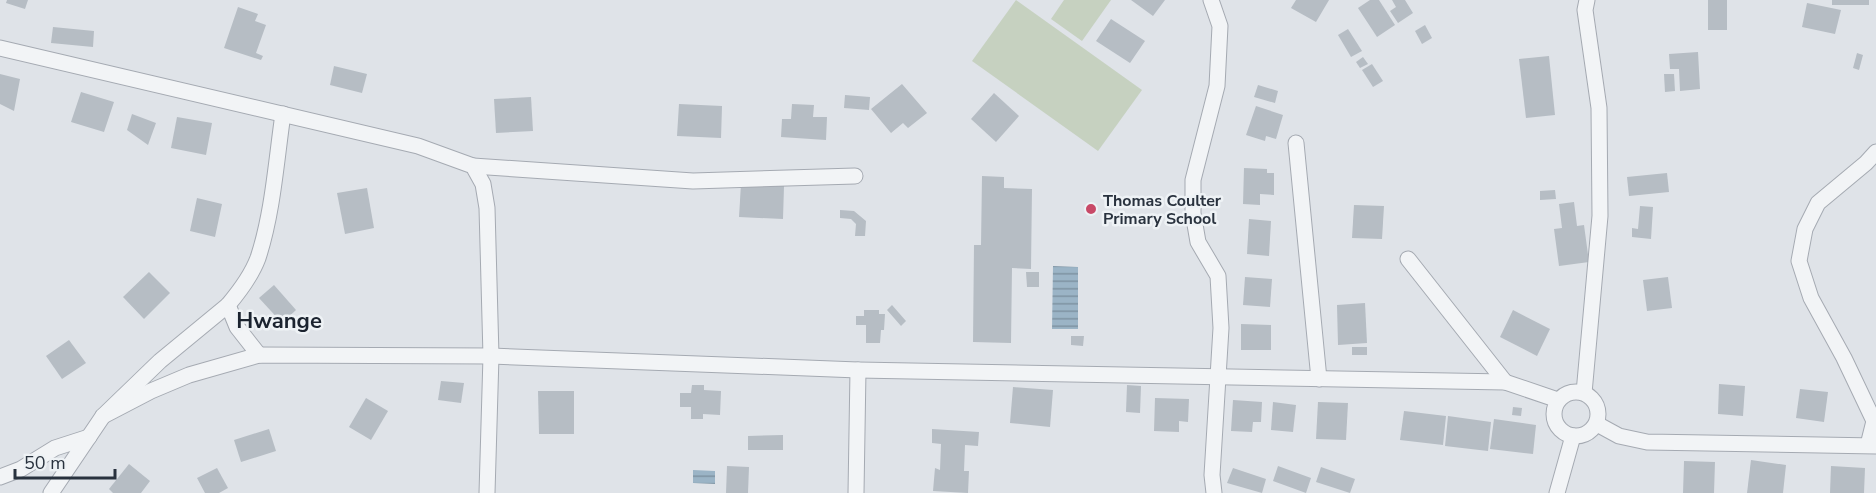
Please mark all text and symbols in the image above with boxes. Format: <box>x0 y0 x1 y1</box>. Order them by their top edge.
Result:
place label: Thomas Coulter Primary School <box>1103 190 1222 230</box>
marker: Thomas Coulter Primary School <box>1084 202 1098 216</box>
district label: Hwange <box>236 306 322 336</box>
scale bar <box>15 442 116 480</box>
text: 50 m <box>24 451 66 475</box>

